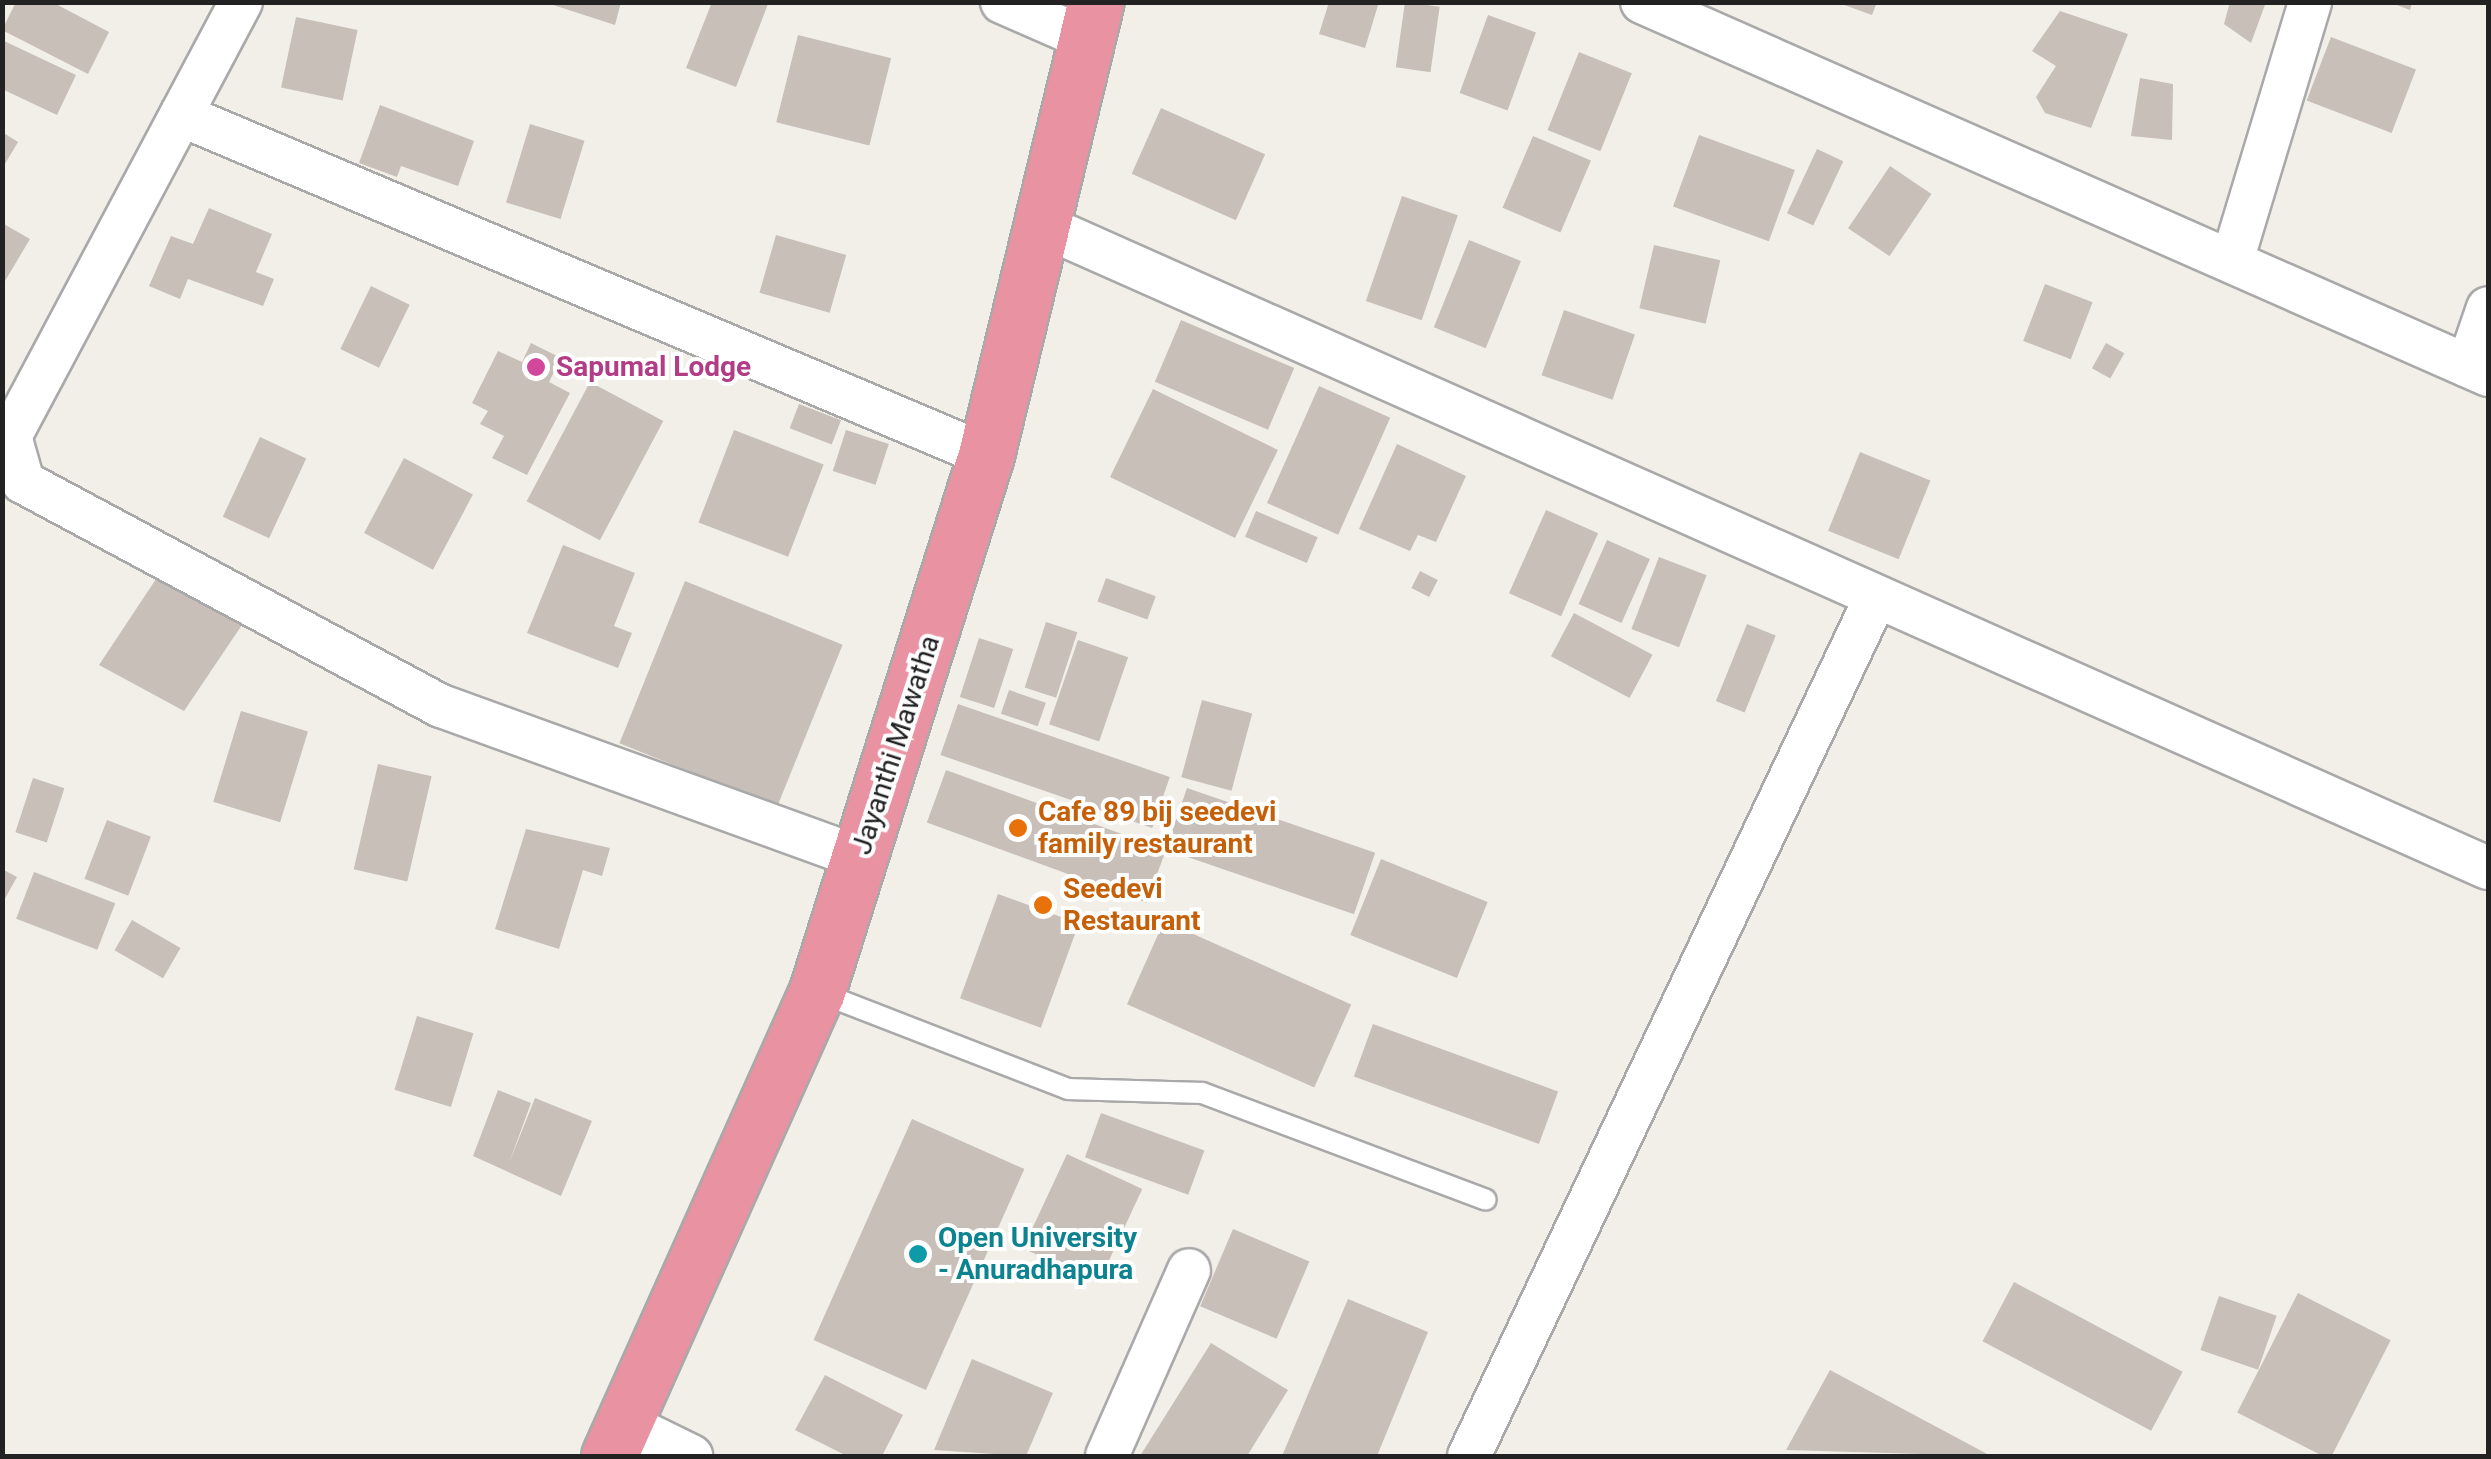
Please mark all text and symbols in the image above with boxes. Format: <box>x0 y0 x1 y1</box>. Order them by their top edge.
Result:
place label: Sapumal Lodge <box>556 350 751 384</box>
marker: Sapumal Lodge <box>525 356 547 378</box>
street label: Jayanthi Mawatha <box>845 631 947 859</box>
place label: Cafe 89 bij seedevi family restaurant <box>1038 795 1276 861</box>
marker: Cafe 89 bij seedevi family restaurant <box>1007 817 1029 839</box>
place label: Seedevi Restaurant <box>1063 872 1201 938</box>
marker: Seedevi Restaurant <box>1032 894 1054 916</box>
place label: Open University - Anuradhapura <box>938 1221 1137 1287</box>
marker: Open University - Anuradhapura <box>907 1243 929 1265</box>

